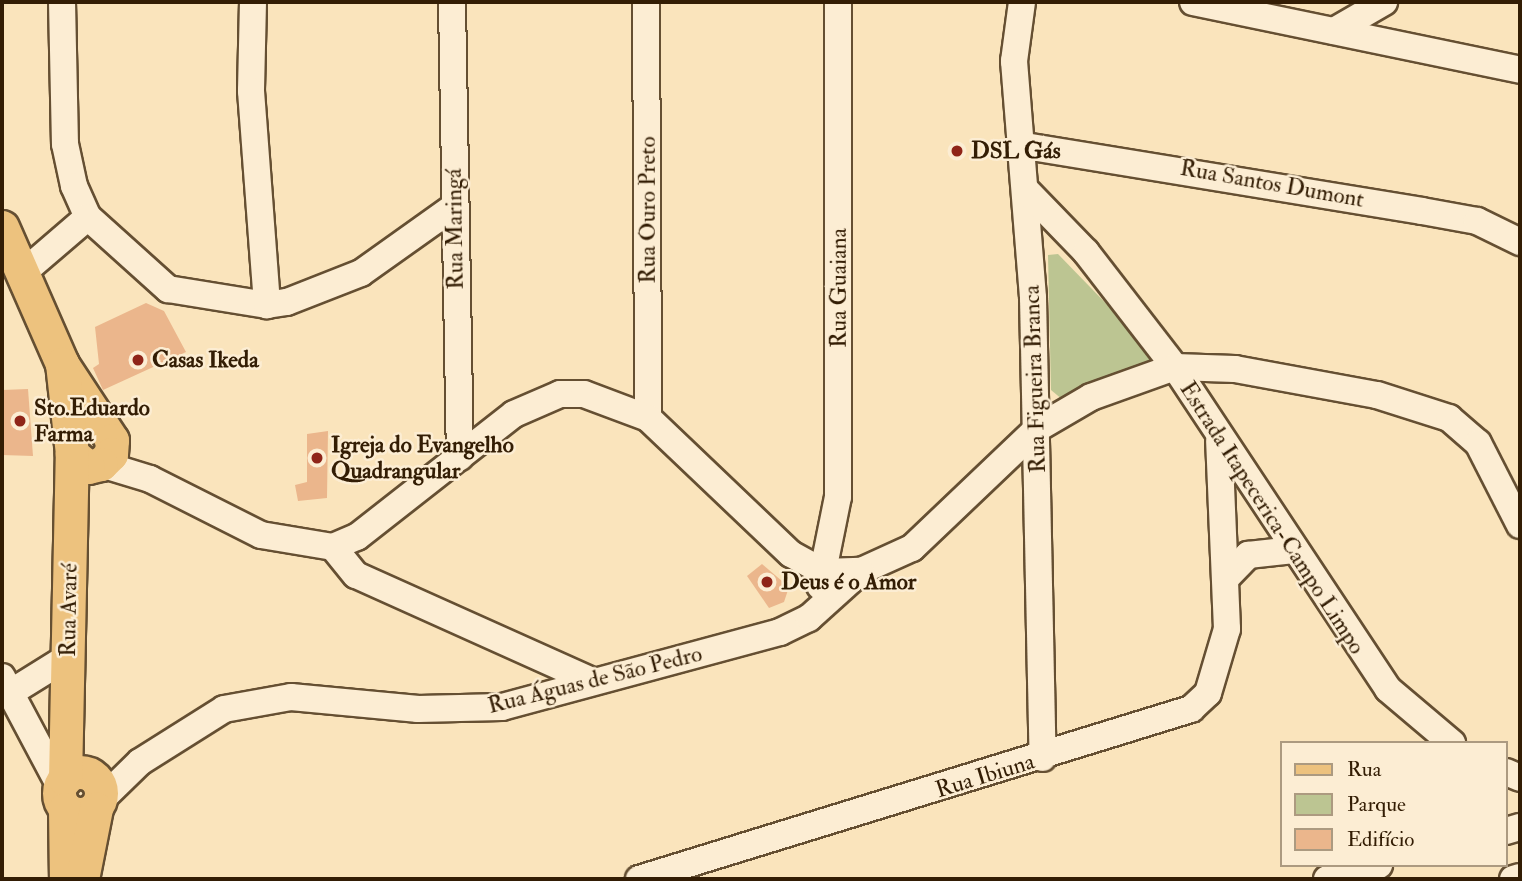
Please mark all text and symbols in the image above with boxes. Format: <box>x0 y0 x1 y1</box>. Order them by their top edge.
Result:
street label: Rua Ouro Preto <box>634 136 662 284</box>
place label: DSL Gás <box>971 137 1061 165</box>
marker: DSL Gás <box>949 143 965 159</box>
street label: Rua Santos Dumont <box>1178 154 1366 214</box>
street label: Rua Maringá <box>440 168 470 290</box>
street label: Rua Guaiana <box>825 228 853 348</box>
street label: Rua Figueira Branca <box>1018 284 1052 474</box>
place label: Casas Ikeda <box>152 346 259 374</box>
marker: Casas Ikeda <box>130 352 146 368</box>
street label: Estrada Itapecerica-Campo Limpo <box>1173 377 1371 659</box>
place label: Sto.Eduardo Farma <box>34 394 150 448</box>
marker: Sto.Eduardo Farma <box>12 413 28 429</box>
place label: Igreja do Evangelho Quadrangular <box>331 431 514 485</box>
marker: Igreja do Evangelho Quadrangular <box>309 450 325 466</box>
street label: Rua Avaré <box>54 563 84 657</box>
place label: Deus é o Amor <box>781 568 916 596</box>
marker: Deus é o Amor <box>759 574 775 590</box>
street label: Rua Águas de São Pedro <box>485 640 705 720</box>
legend <box>1280 741 1508 867</box>
street label: Rua Ibiuna <box>932 748 1038 804</box>
text: Rua <box>1347 756 1381 783</box>
text: Parque <box>1347 791 1406 818</box>
text: Edifício <box>1347 826 1414 853</box>

